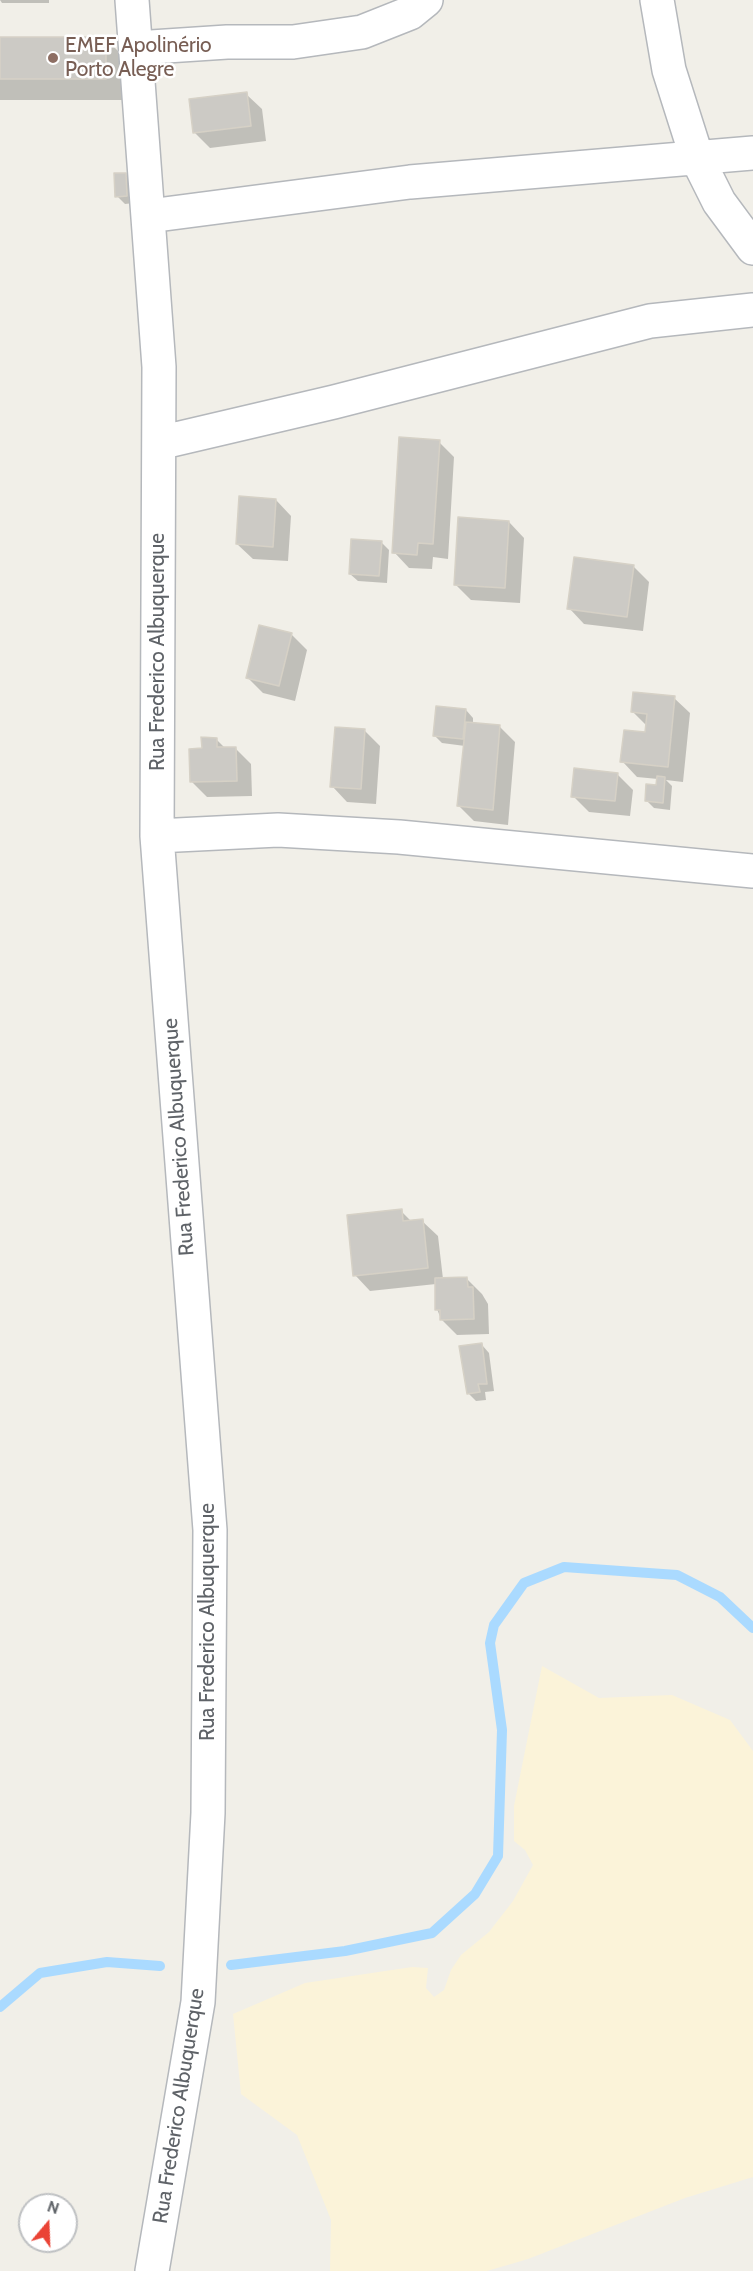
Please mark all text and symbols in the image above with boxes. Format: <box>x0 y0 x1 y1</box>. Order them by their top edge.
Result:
place label: EMEF Apolinério Porto Alegre <box>65 33 212 83</box>
marker: EMEF Apolinério Porto Alegre <box>46 51 60 65</box>
street label: Rua Frederico Albuquerque <box>145 533 171 771</box>
street label: Rua Frederico Albuquerque <box>158 1017 200 1257</box>
street label: Rua Frederico Albuquerque <box>195 1503 221 1741</box>
street label: Rua Frederico Albuquerque <box>148 1986 210 2226</box>
north arrow <box>18 2193 78 2253</box>
text: N <box>45 2197 62 2218</box>

